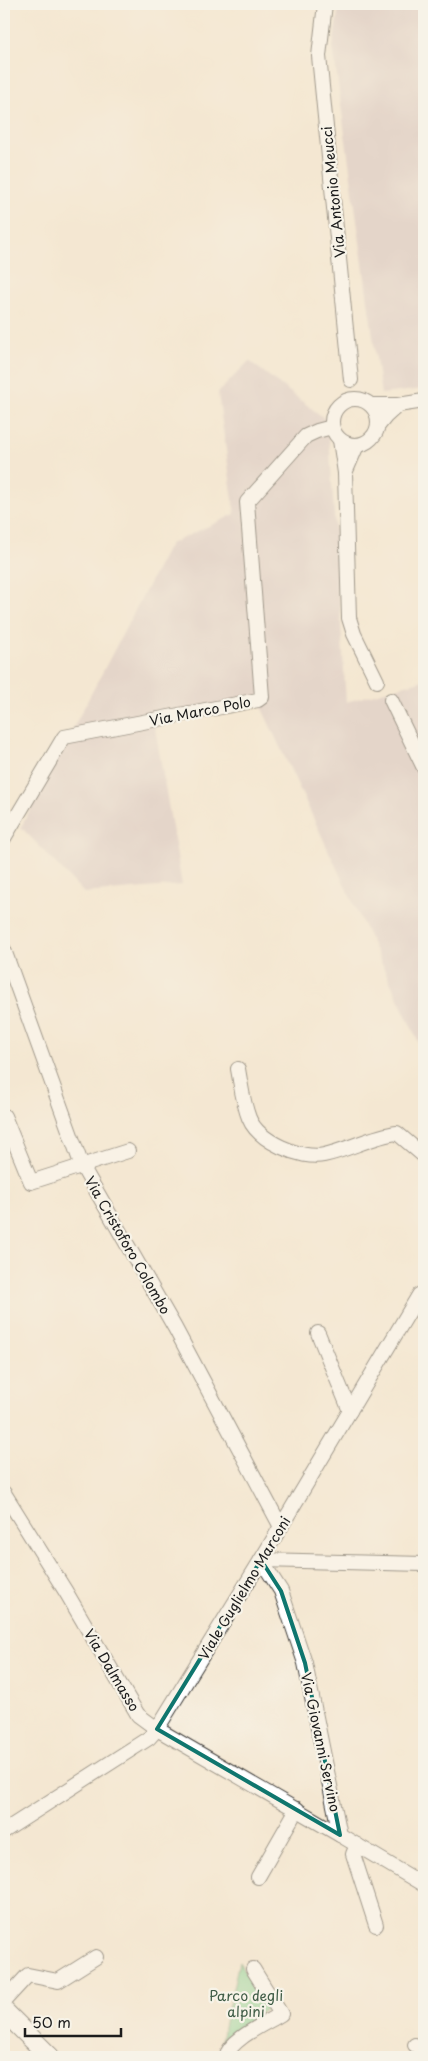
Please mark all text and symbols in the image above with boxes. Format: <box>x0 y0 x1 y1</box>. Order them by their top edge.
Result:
street label: Via Antonio Meucci <box>316 125 350 259</box>
street label: Via Marco Polo <box>147 691 253 731</box>
street label: Via Cristoforo Colombo <box>80 1172 176 1318</box>
street label: Viale Guglielmo Marconi <box>193 1512 295 1664</box>
street label: Via Dalmasso <box>79 1625 145 1716</box>
street label: Via Giovanni Servino <box>296 1670 346 1814</box>
park label: Parco degli alpini <box>209 1985 283 2022</box>
scale bar <box>25 2006 121 2038</box>
text: 50 m <box>32 2010 71 2033</box>

